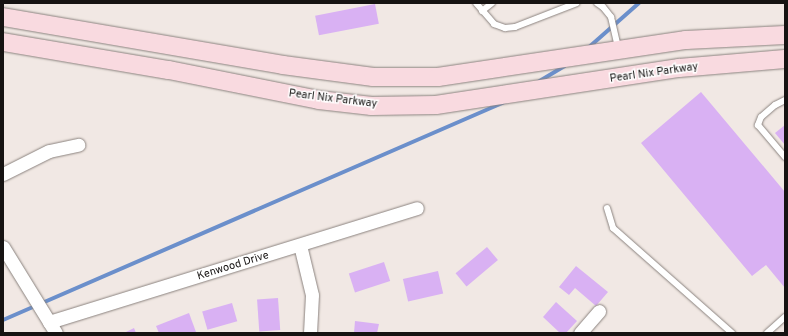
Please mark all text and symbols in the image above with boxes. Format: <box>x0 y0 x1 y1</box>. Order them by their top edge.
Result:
street label: Pearl Nix Parkway <box>609 60 699 86</box>
street label: Pearl Nix Parkway <box>288 87 378 111</box>
street label: Kenwood Drive <box>196 249 270 283</box>

